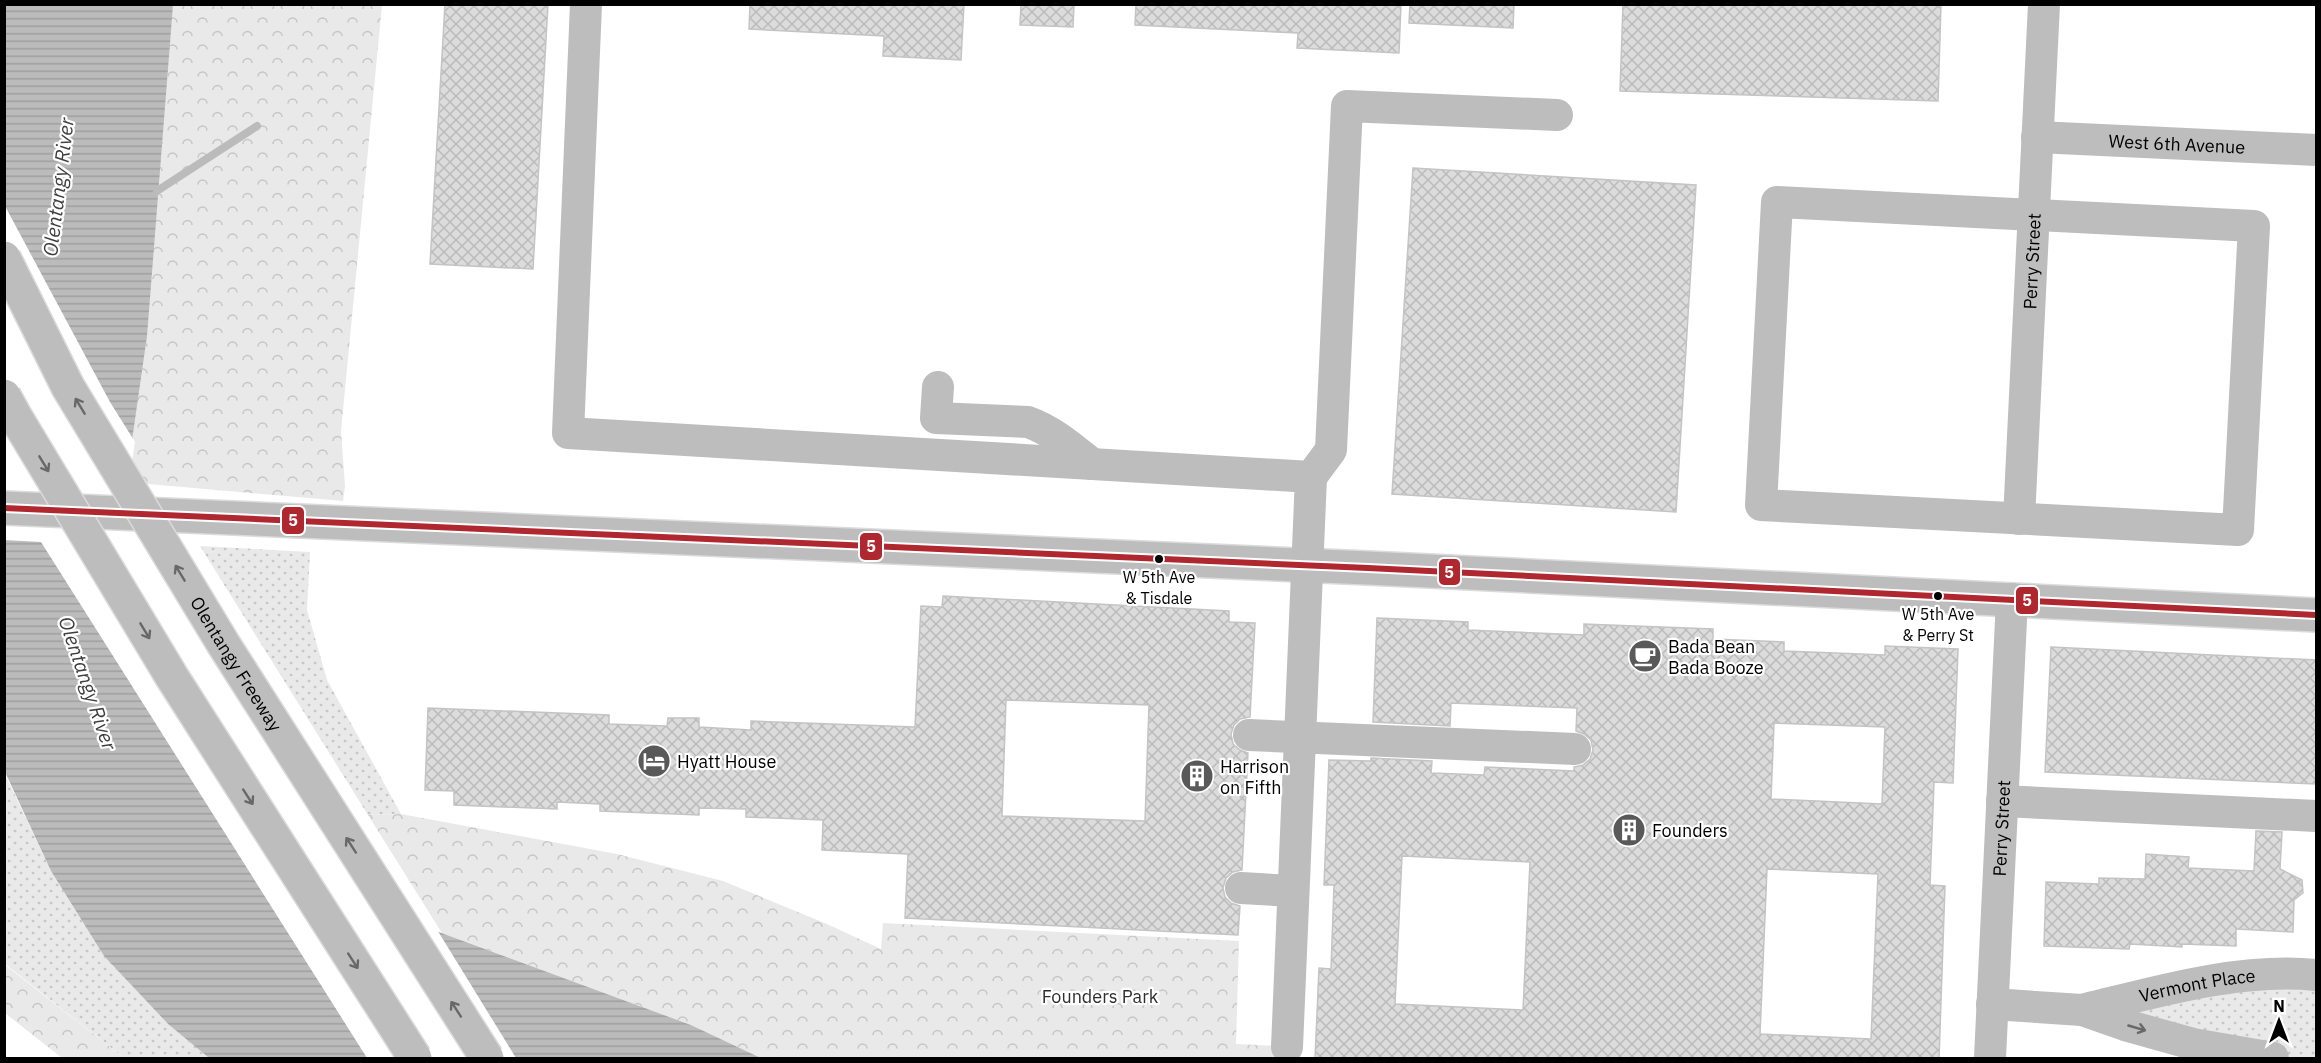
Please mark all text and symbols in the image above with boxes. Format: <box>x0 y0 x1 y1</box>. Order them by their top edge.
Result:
water label: Olentangy River <box>36 116 80 258</box>
street label: West 6th Avenue <box>2108 129 2246 158</box>
street label: Perry Street <box>2018 213 2045 310</box>
one-way arrow <box>73 398 85 415</box>
one-way arrow <box>37 456 50 473</box>
line badge: 5 <box>281 506 305 535</box>
text: 5 <box>288 510 298 530</box>
line badge: 5 <box>859 532 883 561</box>
text: 5 <box>866 536 876 556</box>
marker: W 5th Ave & Tisdale <box>1153 553 1165 565</box>
line badge: 5 <box>1438 558 1461 586</box>
text: 5 <box>1444 562 1454 582</box>
one-way arrow <box>174 565 186 582</box>
place label: W 5th Ave & Tisdale <box>1123 567 1196 608</box>
line badge: 5 <box>2015 586 2039 615</box>
marker: W 5th Ave & Perry St <box>1932 590 1944 602</box>
text: 5 <box>2022 590 2032 610</box>
street label: Olentangy Freeway <box>186 592 287 736</box>
place label: W 5th Ave & Perry St <box>1902 604 1975 645</box>
water label: Olentangy River <box>53 613 124 754</box>
one-way arrow <box>139 622 151 639</box>
place label: Bada Bean Bada Booze <box>1668 635 1764 679</box>
cafe icon: Bada Bean Bada Booze <box>1627 638 1663 674</box>
hotel icon: Hyatt House <box>636 743 672 779</box>
place label: Hyatt House <box>677 750 777 773</box>
place label: Harrison on Fifth <box>1220 755 1289 799</box>
building icon: Harrison on Fifth <box>1179 758 1215 794</box>
street label: Perry Street <box>1987 780 2015 877</box>
one-way arrow <box>242 788 255 805</box>
building icon: Founders <box>1611 812 1647 848</box>
place label: Founders <box>1652 819 1728 842</box>
one-way arrow <box>345 837 357 854</box>
one-way arrow <box>348 952 360 969</box>
street label: Vermont Place <box>2137 963 2256 1007</box>
park label: Founders Park <box>1042 985 1159 1008</box>
north arrow <box>2249 991 2309 1051</box>
text: N <box>2273 996 2285 1016</box>
one-way arrow <box>450 1001 462 1018</box>
one-way arrow <box>2127 1023 2146 1034</box>

